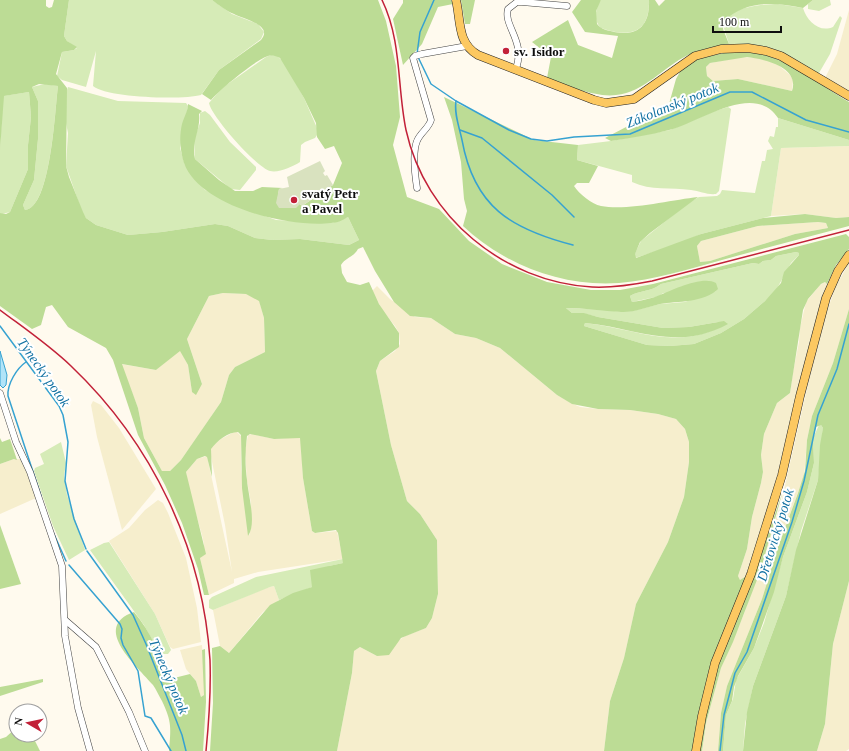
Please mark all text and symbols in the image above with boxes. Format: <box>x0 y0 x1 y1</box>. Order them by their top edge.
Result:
scale bar <box>713 8 781 34</box>
text: 100 m <box>719 15 750 29</box>
place label: sv. Isidor <box>514 44 565 59</box>
marker: sv. Isidor <box>501 46 511 56</box>
water label: Zákolanský potok <box>624 80 721 131</box>
place label: svatý Petr a Pavel <box>302 186 358 216</box>
marker: svatý Petr a Pavel <box>289 195 299 205</box>
water label: Týnecký potok <box>14 335 73 410</box>
water label: Dřetovický potok <box>754 486 797 584</box>
water label: Týnecký potok <box>146 636 191 717</box>
north arrow <box>8 703 48 743</box>
text: N <box>12 717 25 726</box>

